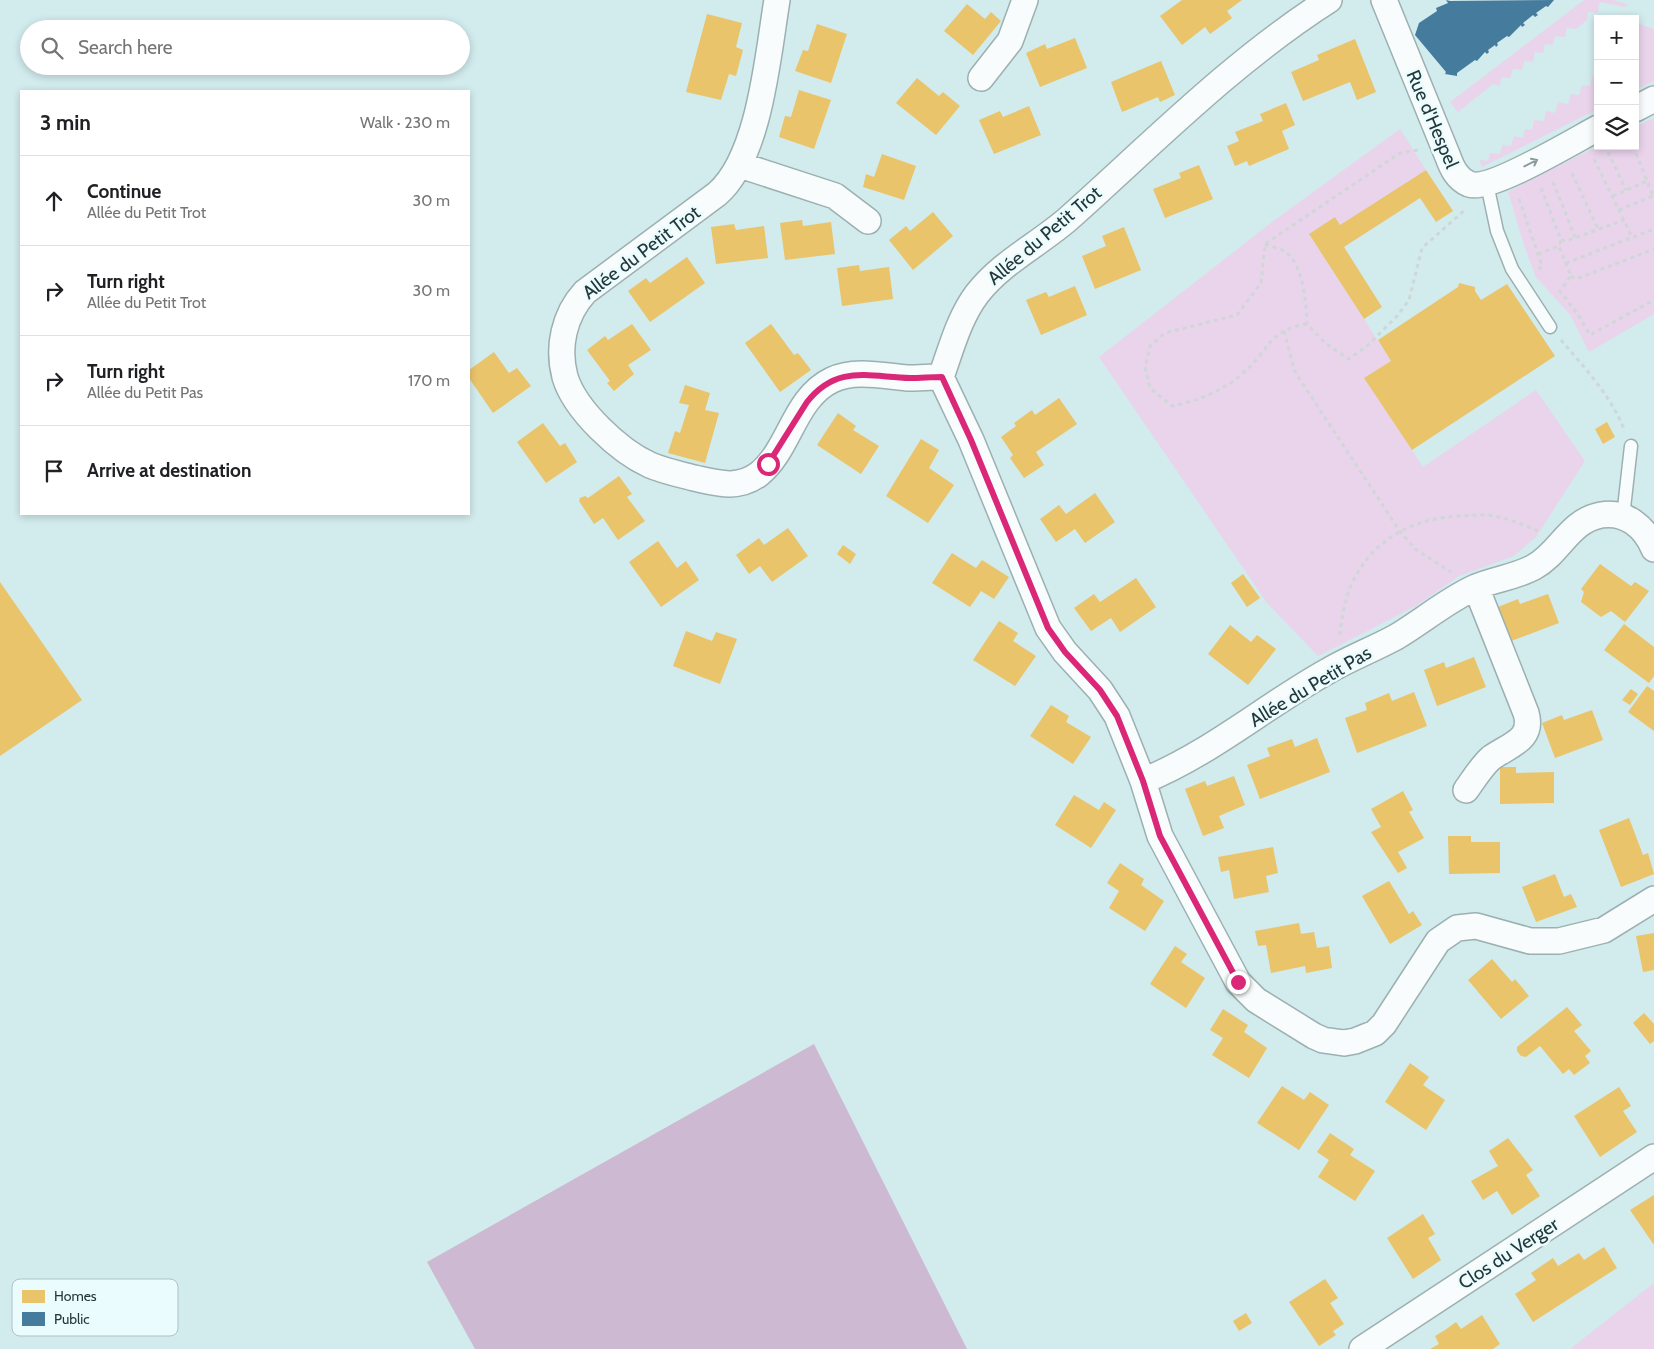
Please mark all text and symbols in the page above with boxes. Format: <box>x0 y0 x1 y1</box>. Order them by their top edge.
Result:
map controls <box>1594 15 1639 150</box>
button: + <box>1594 15 1639 60</box>
search box <box>20 20 470 75</box>
icon: search <box>38 34 66 62</box>
text: Search here <box>78 36 172 59</box>
button: − <box>1594 60 1639 105</box>
street label: Rue d'Hespel <box>1402 67 1464 172</box>
button: layers <box>1594 105 1639 150</box>
text: 3 min <box>40 110 91 135</box>
text: Walk · 230 m <box>360 113 450 132</box>
one-way arrow <box>1523 158 1538 167</box>
text: Continue <box>87 180 161 203</box>
street label: Allée du Petit Trot <box>983 181 1106 290</box>
icon: ahead <box>40 187 68 215</box>
text: 30 m <box>413 191 450 210</box>
street label: Allée du Petit Trot <box>578 200 705 304</box>
text: Allée du Petit Trot <box>87 203 206 222</box>
text: Turn right <box>87 270 165 293</box>
icon: right <box>40 277 68 305</box>
text: 30 m <box>413 281 450 300</box>
text: Allée du Petit Trot <box>87 293 206 312</box>
text: Turn right <box>87 360 165 383</box>
icon: right <box>40 367 68 395</box>
text: 170 m <box>408 371 450 390</box>
text: Allée du Petit Pas <box>87 383 203 402</box>
route start <box>757 453 780 476</box>
icon: arrive <box>40 457 68 485</box>
text: Arrive at destination <box>87 459 251 482</box>
street label: Allée du Petit Pas <box>1245 641 1375 732</box>
route end <box>1227 971 1250 994</box>
street label: Clos du Verger <box>1454 1213 1563 1294</box>
legend <box>12 1279 178 1336</box>
text: Homes <box>54 1287 97 1305</box>
text: Public <box>54 1310 90 1328</box>

